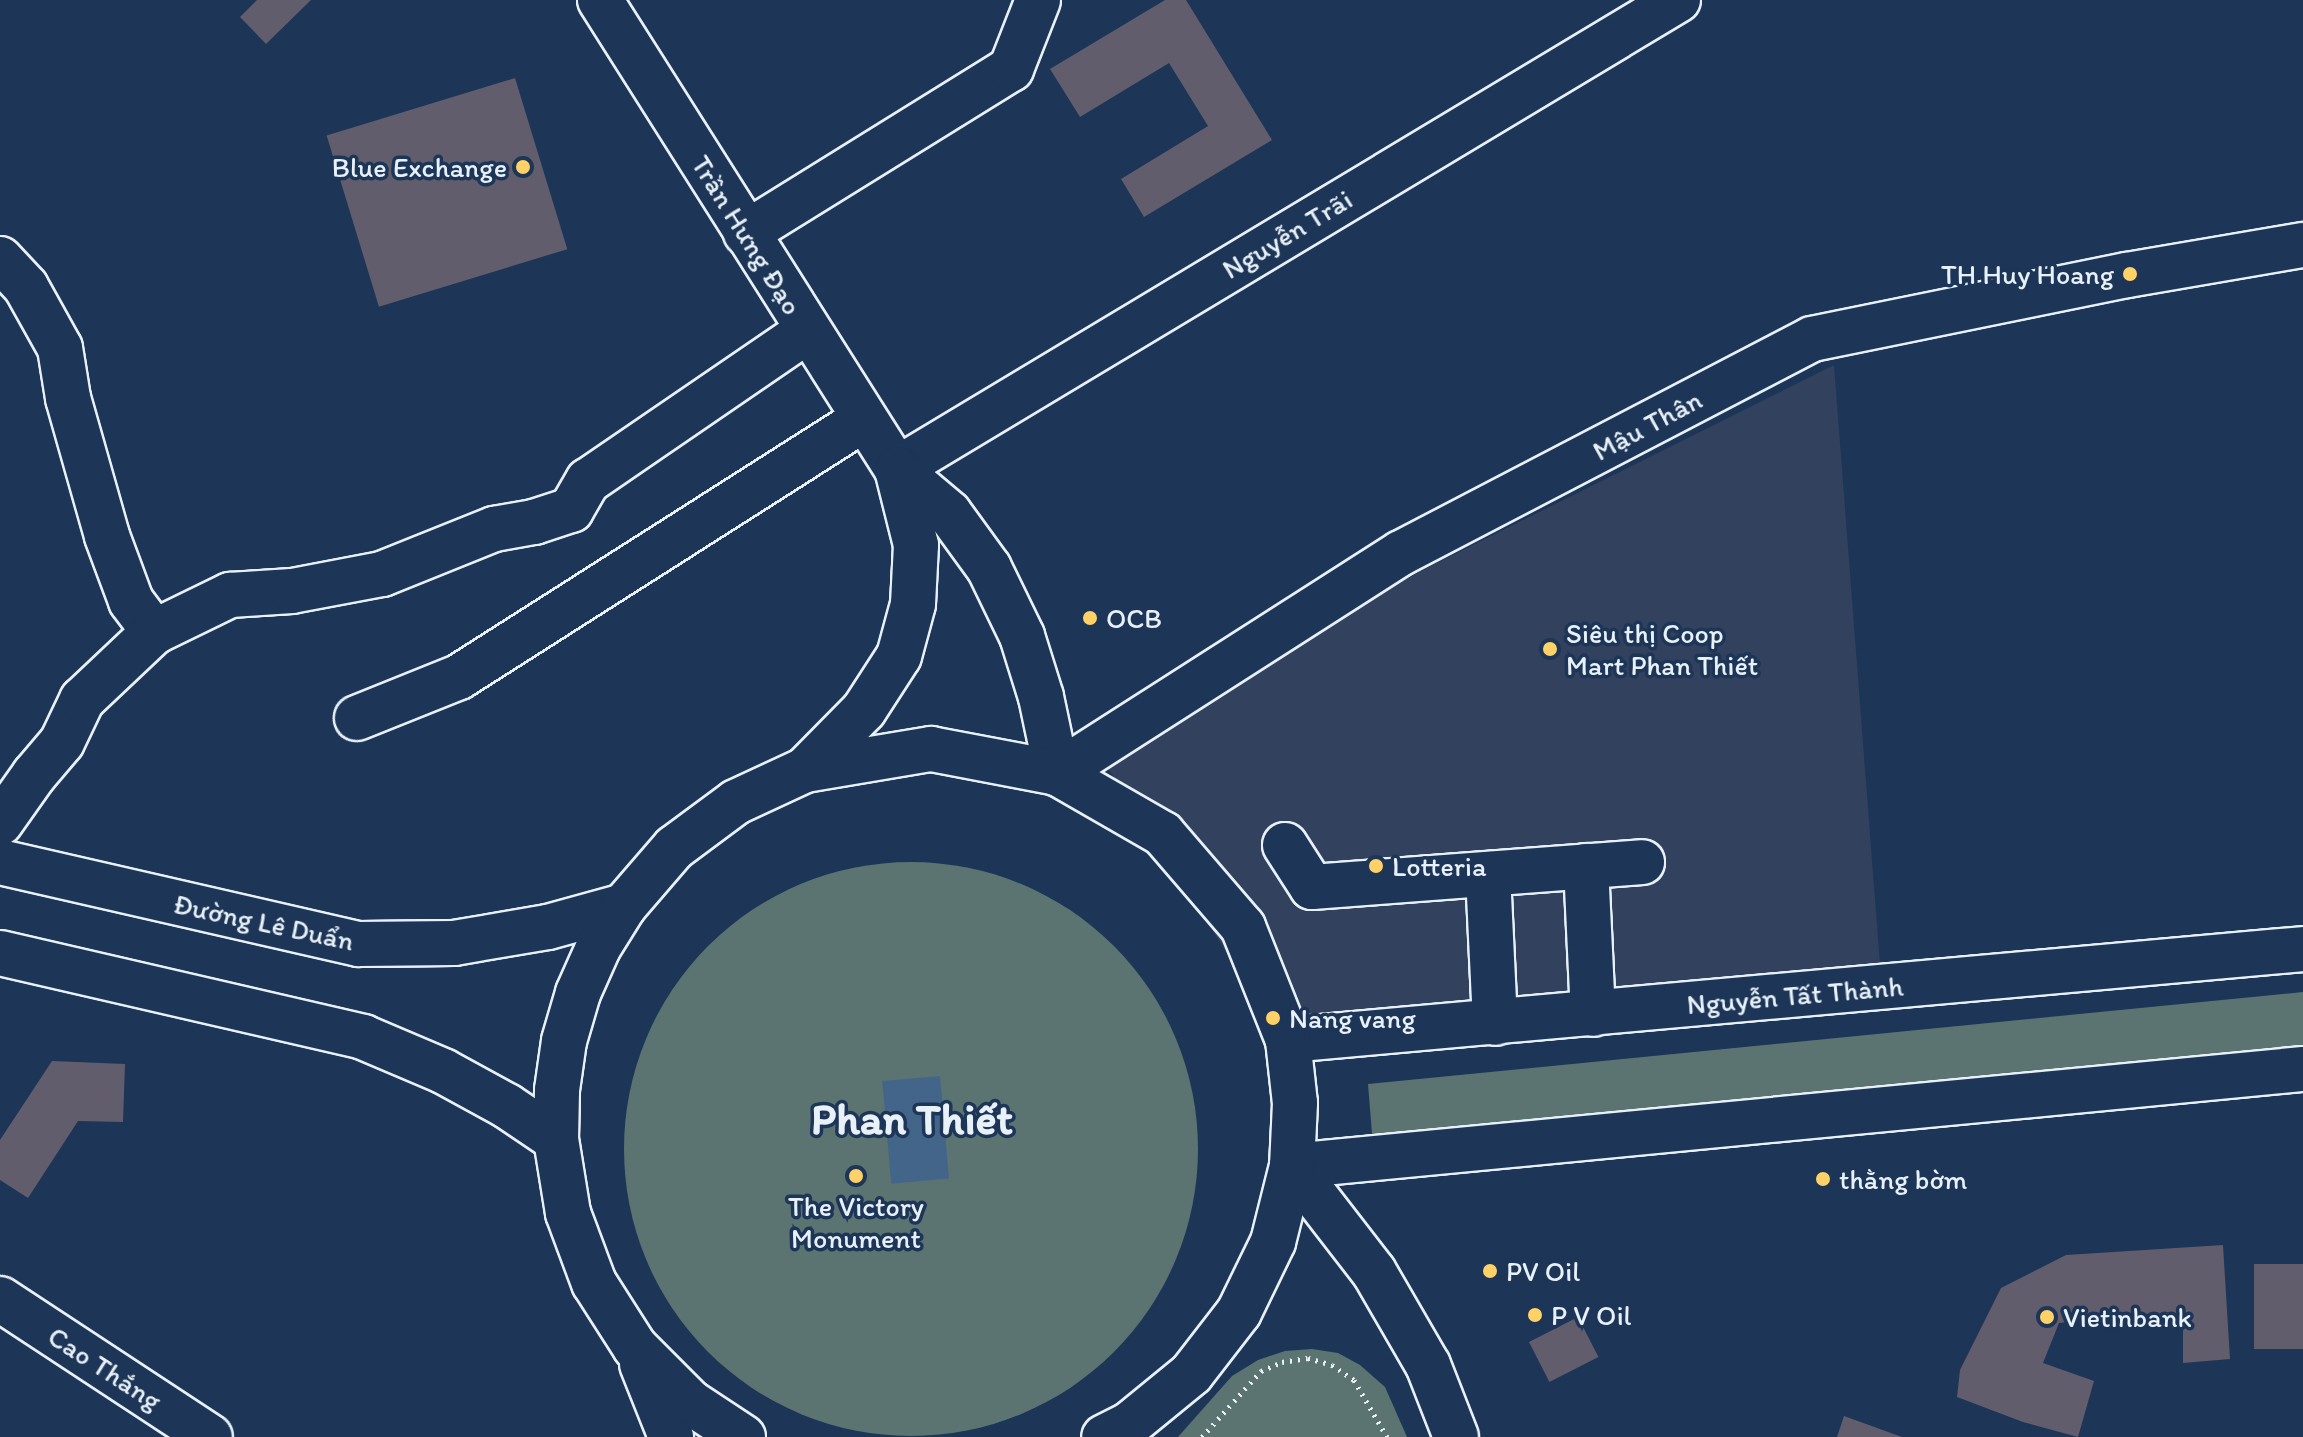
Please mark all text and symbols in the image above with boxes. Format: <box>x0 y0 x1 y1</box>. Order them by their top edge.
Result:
street label: Trần Hưng Đạo <box>685 149 809 321</box>
place label: Blue Exchange <box>331 150 507 184</box>
marker: Blue Exchange <box>514 158 532 176</box>
street label: Nguyễn Trãi <box>1217 183 1357 285</box>
place label: TH Huy Hoang <box>1941 257 2114 291</box>
marker: TH Huy Hoang <box>2121 265 2139 283</box>
street label: Mậu Thân <box>1587 382 1707 468</box>
place label: OCB <box>1106 601 1162 635</box>
marker: OCB <box>1081 609 1099 627</box>
place label: Siêu thị Coop Mart Phan Thiết <box>1566 616 1759 682</box>
marker: Siêu thị Coop Mart Phan Thiết <box>1541 640 1559 658</box>
place label: Lotteria <box>1392 849 1487 883</box>
marker: Lotteria <box>1367 857 1385 875</box>
street label: Đường Lê Duẩn <box>170 886 358 958</box>
street label: Nguyễn Tất Thành <box>1686 969 1904 1021</box>
place label: Nang vang <box>1289 1001 1416 1035</box>
marker: Nang vang <box>1264 1009 1282 1027</box>
district label: Phan Thiết <box>811 1093 1013 1145</box>
place label: thằng bờm <box>1839 1162 1967 1196</box>
marker: The Victory Monument <box>847 1167 865 1185</box>
marker: thằng bờm <box>1814 1170 1832 1188</box>
place label: The Victory Monument <box>788 1189 924 1255</box>
place label: PV Oil <box>1506 1254 1580 1288</box>
marker: PV Oil <box>1481 1262 1499 1280</box>
place label: P V Oil <box>1551 1298 1631 1332</box>
place label: Vietinbank <box>2063 1300 2192 1334</box>
marker: P V Oil <box>1526 1306 1544 1324</box>
marker: Vietinbank <box>2038 1308 2056 1326</box>
street label: Cao Thắng <box>42 1319 168 1417</box>

